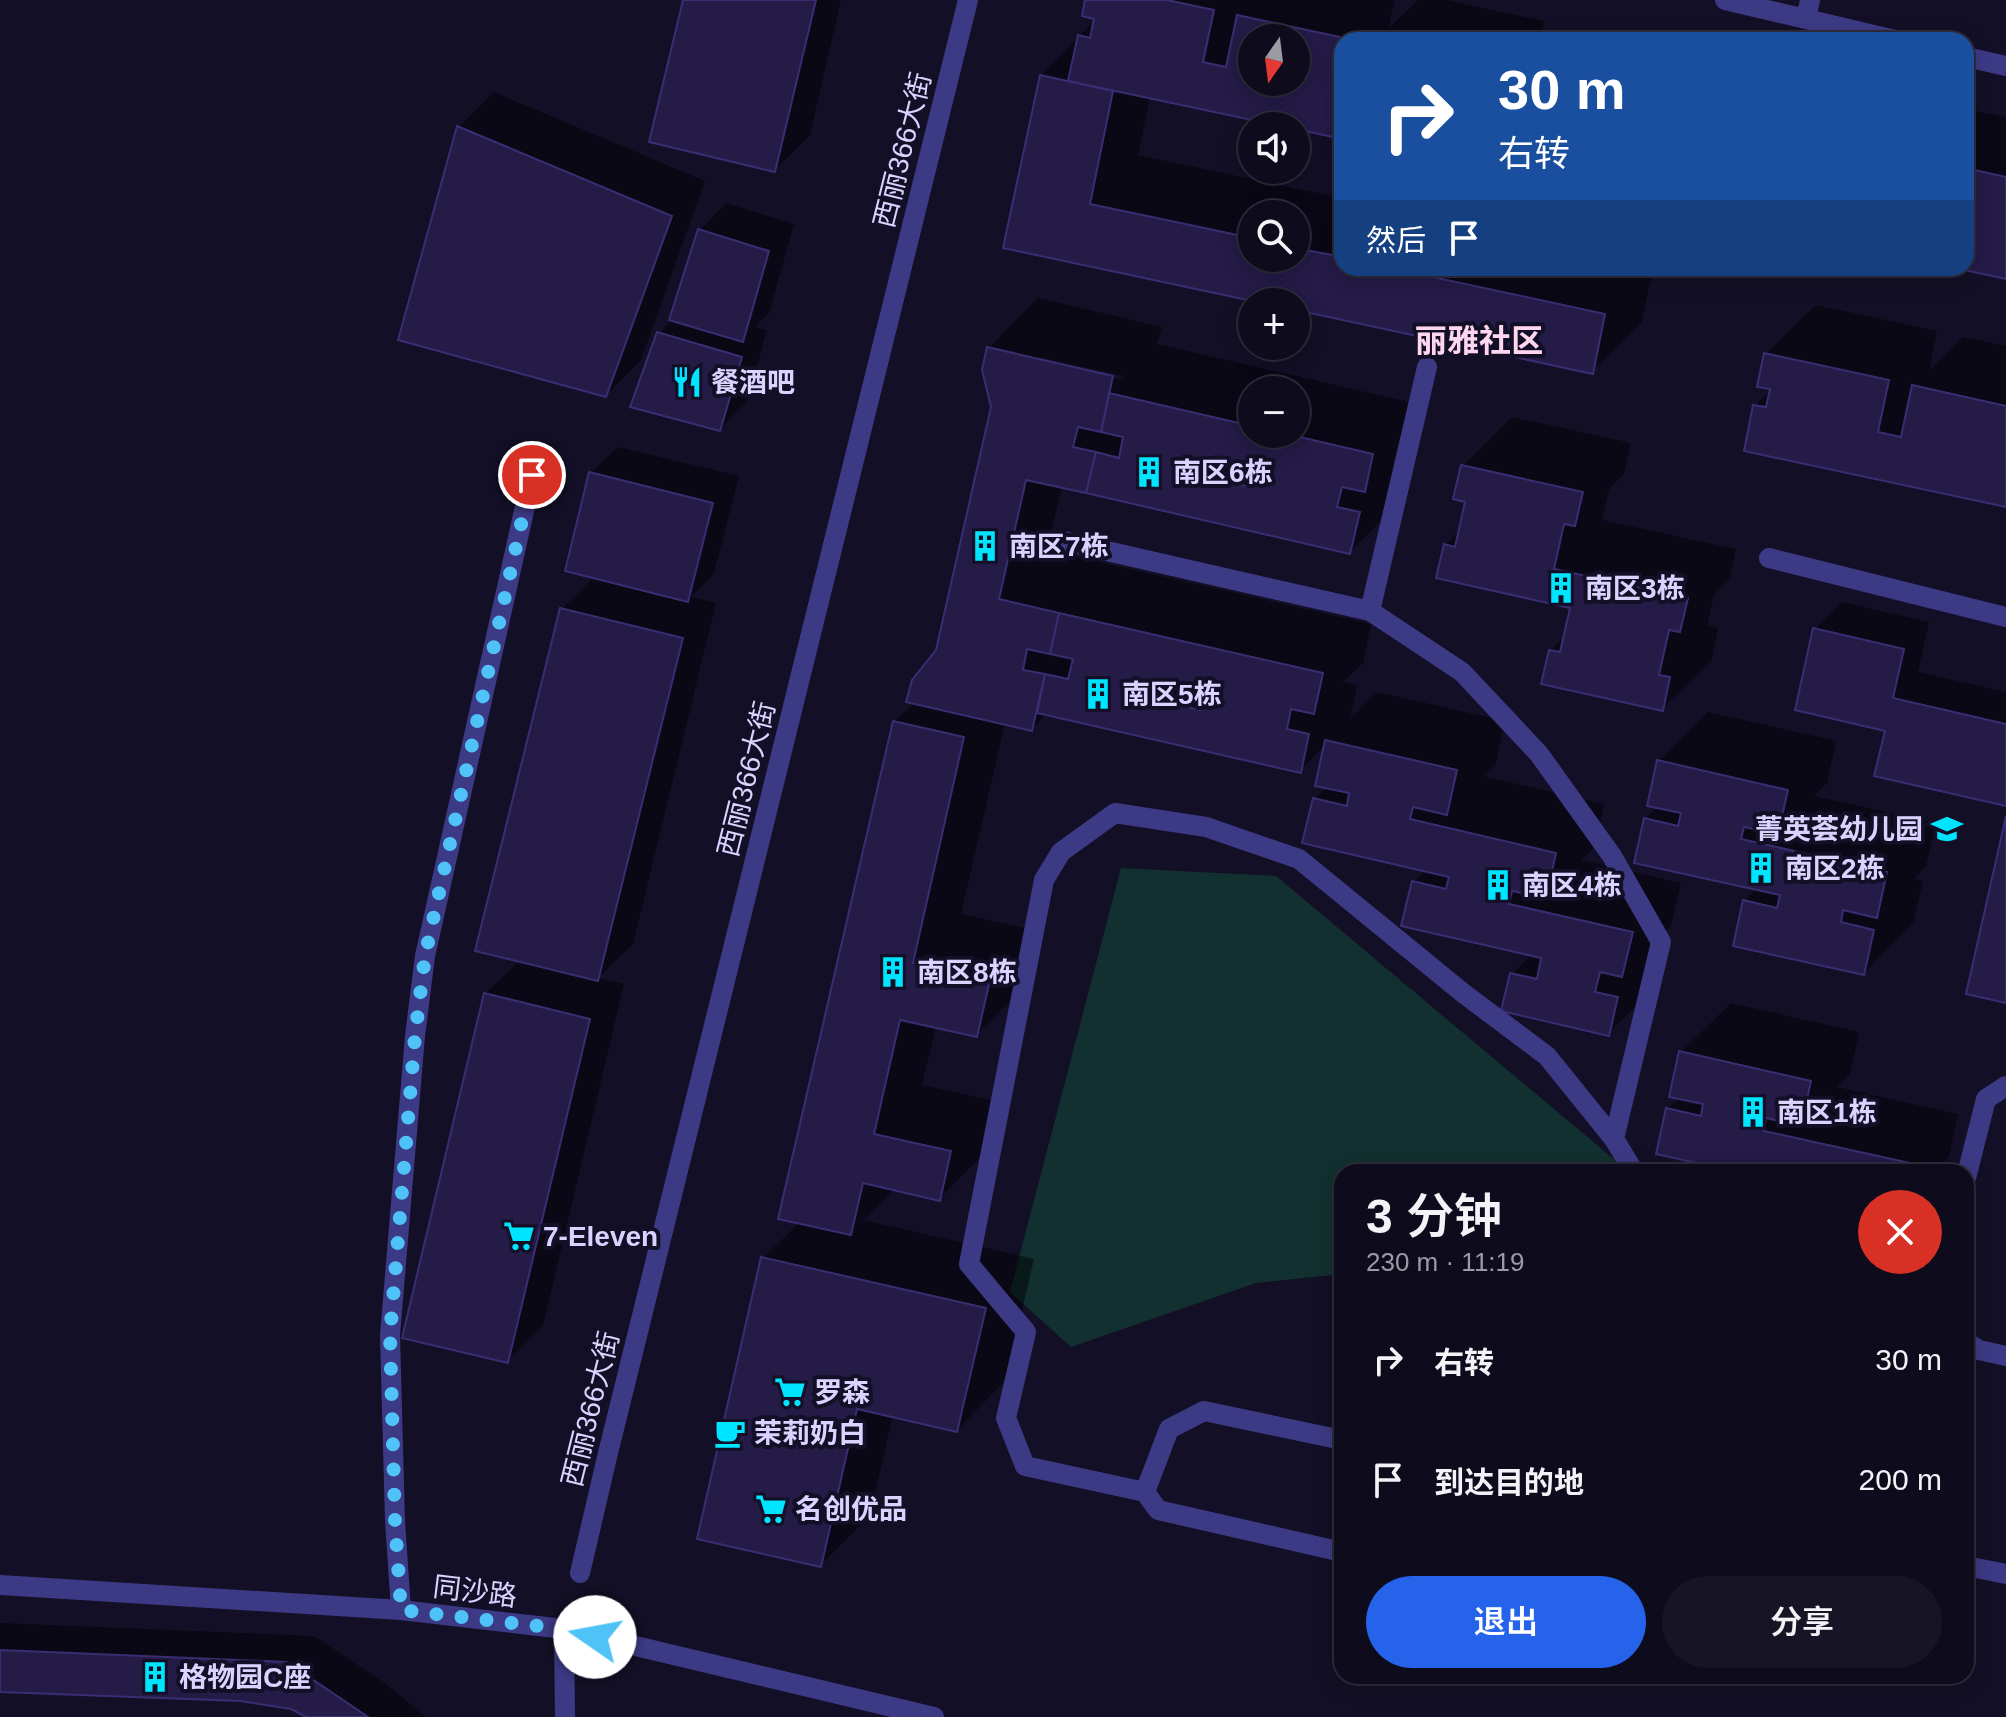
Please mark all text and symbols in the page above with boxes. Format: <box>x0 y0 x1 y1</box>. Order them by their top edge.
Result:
north arrow <box>1238 24 1310 96</box>
map controls <box>1238 24 1310 448</box>
text: 30 m <box>1498 58 1626 121</box>
icon: right <box>1366 64 1470 168</box>
street label: 西丽366大街 <box>868 69 937 231</box>
button: sound <box>1238 112 1310 184</box>
text: 右转 <box>1498 133 1570 174</box>
button: search <box>1238 200 1310 272</box>
icon: arrive <box>1442 216 1486 260</box>
text: 然后 <box>1366 224 1426 257</box>
button: + <box>1238 288 1310 360</box>
district label: 丽雅社区 <box>1415 323 1543 359</box>
restaurant icon: 餐酒吧 <box>670 365 704 399</box>
place label: 餐酒吧 <box>711 367 795 398</box>
button: − <box>1238 376 1310 448</box>
pin <box>498 441 566 509</box>
icon: arrive <box>510 453 554 497</box>
building icon: 南区6栋 <box>1132 455 1166 489</box>
place label: 南区6栋 <box>1173 457 1273 488</box>
building icon: 南区7栋 <box>968 529 1002 563</box>
place label: 南区7栋 <box>1009 531 1109 562</box>
building icon: 南区3栋 <box>1544 571 1578 605</box>
place label: 南区3栋 <box>1585 573 1685 604</box>
building icon: 南区5栋 <box>1081 677 1115 711</box>
place label: 南区5栋 <box>1122 679 1222 710</box>
street label: 西丽366大街 <box>712 698 781 860</box>
school or university icon: 菁英荟幼儿园 <box>1930 812 1964 846</box>
place label: 菁英荟幼儿园 <box>1755 814 1923 845</box>
building icon: 南区2栋 <box>1744 851 1778 885</box>
place label: 南区2栋 <box>1785 853 1885 884</box>
building icon: 南区4栋 <box>1481 868 1515 902</box>
place label: 南区4栋 <box>1522 870 1622 901</box>
building icon: 南区8栋 <box>876 955 910 989</box>
place label: 南区8栋 <box>917 957 1017 988</box>
building icon: 南区1栋 <box>1736 1095 1770 1129</box>
place label: 南区1栋 <box>1777 1097 1877 1128</box>
text: 3 分钟 <box>1366 1190 1502 1243</box>
button: close <box>1858 1190 1942 1274</box>
supermarket icon: 7-Eleven <box>502 1219 536 1253</box>
place label: 7-Eleven <box>543 1221 658 1252</box>
text: 230 m · 11:19 <box>1366 1247 1525 1277</box>
street label: 西丽366大街 <box>556 1328 625 1490</box>
icon: right <box>1366 1338 1410 1382</box>
text: 30 m <box>1875 1343 1942 1376</box>
text: 右转 <box>1434 1346 1494 1379</box>
supermarket icon: 罗森 <box>773 1375 807 1409</box>
place label: 罗森 <box>814 1377 870 1408</box>
cafe icon: 茉莉奶白 <box>713 1416 747 1450</box>
place label: 茉莉奶白 <box>754 1418 866 1449</box>
icon: arrive <box>1366 1458 1410 1502</box>
text: 200 m <box>1859 1463 1942 1496</box>
text: 到达目的地 <box>1434 1466 1584 1499</box>
supermarket icon: 名创优品 <box>754 1492 788 1526</box>
place label: 名创优品 <box>795 1494 907 1525</box>
street label: 同沙路 <box>431 1571 519 1612</box>
button: 退出 <box>1366 1576 1646 1668</box>
button: 分享 <box>1662 1576 1942 1668</box>
position arrow <box>553 1595 637 1679</box>
building icon: 格物园C座 <box>138 1660 172 1694</box>
place label: 格物园C座 <box>179 1662 311 1693</box>

